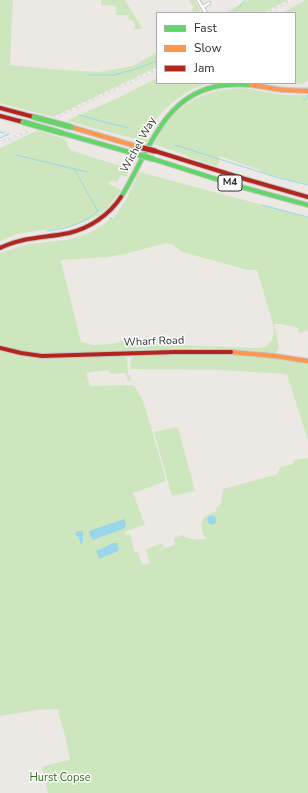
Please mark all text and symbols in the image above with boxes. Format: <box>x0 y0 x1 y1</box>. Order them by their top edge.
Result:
legend <box>156 12 296 84</box>
text: Fast <box>194 20 217 36</box>
text: Slow <box>194 40 222 56</box>
text: Jam <box>194 60 215 76</box>
street label: Wichel Way <box>118 115 160 175</box>
road number: M4 <box>218 175 242 191</box>
street label: Wharf Road <box>124 334 184 350</box>
park label: Hurst Copse <box>29 771 91 785</box>

